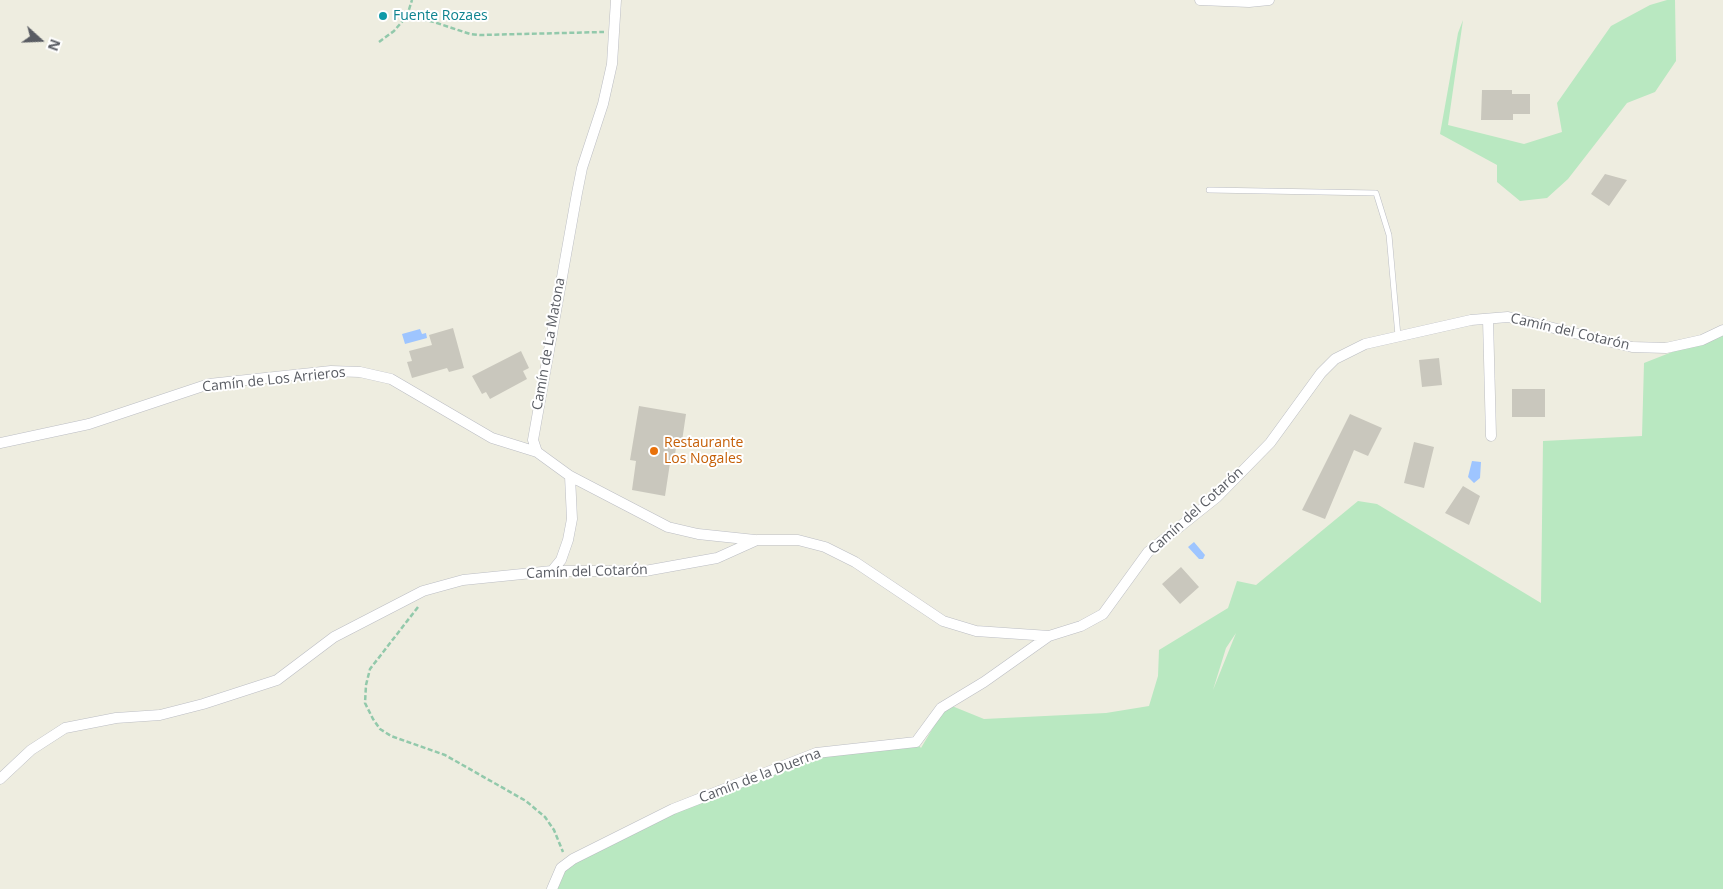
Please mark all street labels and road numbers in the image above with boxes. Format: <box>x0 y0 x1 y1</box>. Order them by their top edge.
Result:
street label: Camín de La Matona <box>529 276 569 412</box>
street label: Camín del Cotarón <box>1509 310 1631 354</box>
street label: Camín de Los Arrieros <box>202 364 346 396</box>
street label: Camín del Cotarón <box>1145 464 1247 558</box>
street label: Camín del Cotarón <box>526 561 648 583</box>
street label: Camín de la Duerna <box>697 745 823 807</box>

